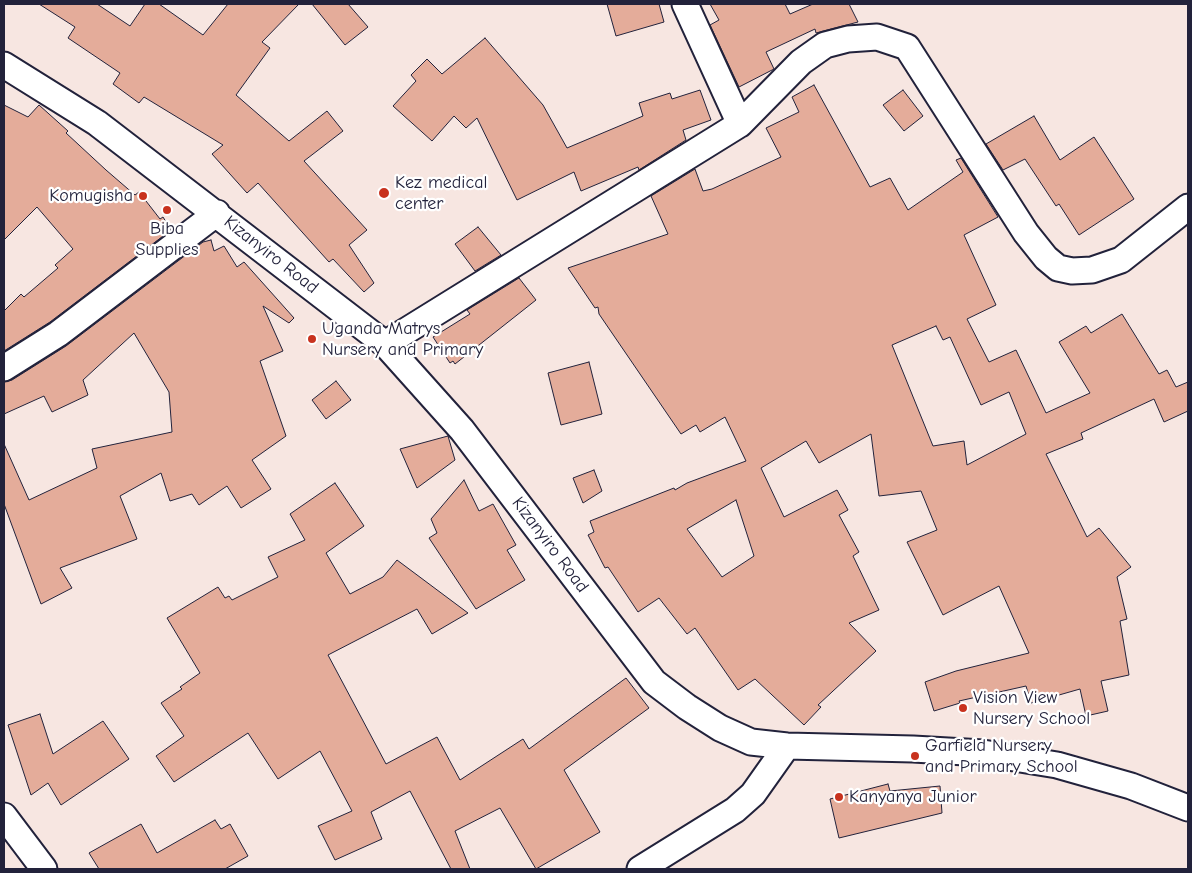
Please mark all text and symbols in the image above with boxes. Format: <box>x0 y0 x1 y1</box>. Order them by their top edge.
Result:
place label: Kez medical center <box>395 172 487 214</box>
place label: Komugisha <box>49 185 133 207</box>
marker: Kez medical center <box>377 186 391 200</box>
marker: Komugisha <box>137 190 149 202</box>
marker: Biba Supplies <box>161 204 173 216</box>
street label: Kizanyiro Road <box>219 211 323 299</box>
place label: Biba Supplies <box>136 218 198 260</box>
place label: Uganda Matrys Nursery and Primary <box>322 318 483 360</box>
marker: Uganda Matrys Nursery and Primary <box>306 333 318 345</box>
street label: Kizanyiro Road <box>507 493 593 597</box>
place label: Vision View Nursery School <box>973 687 1090 730</box>
marker: Vision View Nursery School <box>957 702 969 714</box>
place label: Garfield Nursery and Primary School <box>925 735 1078 778</box>
marker: Garfield Nursery and Primary School <box>909 750 921 762</box>
place label: Kanyanya Junior <box>849 786 977 808</box>
marker: Kanyanya Junior <box>833 791 845 803</box>

